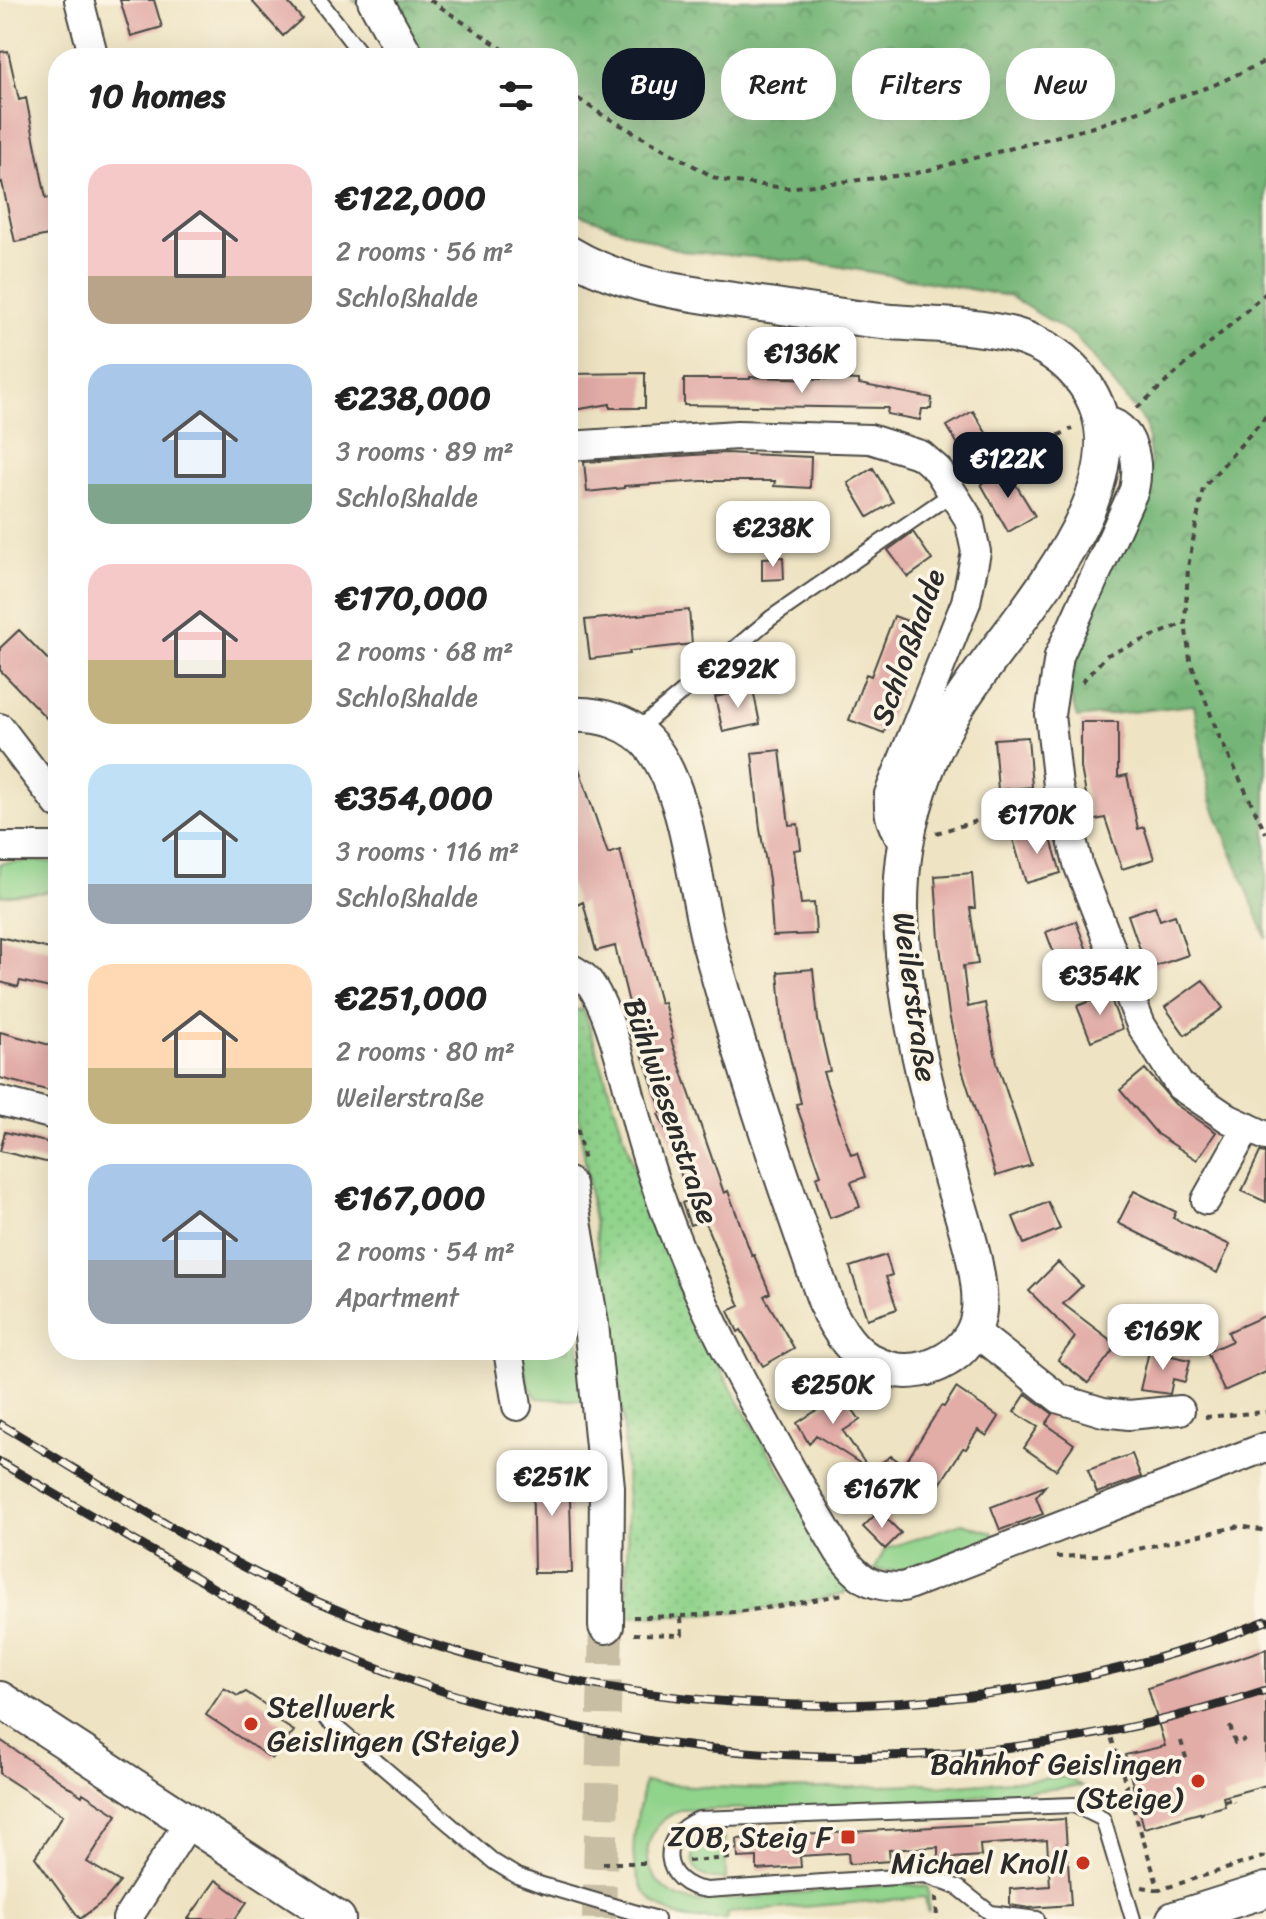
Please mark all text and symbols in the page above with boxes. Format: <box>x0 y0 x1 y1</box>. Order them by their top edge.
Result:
chip: Buy <box>602 48 705 120</box>
chip: Rent <box>721 48 836 120</box>
chip: Filters <box>852 48 990 120</box>
chip: New <box>1006 48 1115 120</box>
text: 10 homes <box>88 66 226 126</box>
icon: filters <box>494 74 538 118</box>
text: €122,000 <box>336 168 486 228</box>
icon: home <box>152 196 248 292</box>
text: 2 rooms · 56 m² <box>336 228 514 274</box>
text: Schloßhalde <box>336 274 478 320</box>
pin: €136K <box>746 327 858 395</box>
text: €136K <box>765 330 839 376</box>
text: €238,000 <box>336 368 491 428</box>
icon: home <box>152 396 248 492</box>
text: 3 rooms · 89 m² <box>336 428 514 474</box>
pin: €122K <box>952 432 1064 500</box>
text: €122K <box>971 435 1045 481</box>
text: Schloßhalde <box>336 474 478 520</box>
pin: €238K <box>717 501 829 569</box>
text: €238K <box>734 504 812 550</box>
street label: Schloßhalde <box>855 561 961 733</box>
text: €170,000 <box>336 568 488 628</box>
icon: home <box>152 596 248 692</box>
text: 2 rooms · 68 m² <box>336 628 513 674</box>
pin: €292K <box>682 642 794 710</box>
text: €292K <box>698 645 778 691</box>
text: Schloßhalde <box>336 674 478 720</box>
text: €354,000 <box>336 768 493 828</box>
pin: €170K <box>981 788 1093 856</box>
text: €170K <box>999 791 1075 837</box>
icon: home <box>152 796 248 892</box>
text: 3 rooms · 116 m² <box>336 828 519 874</box>
text: Schloßhalde <box>336 874 478 920</box>
street label: Weilerstraße <box>876 909 954 1085</box>
pin: €354K <box>1044 949 1156 1017</box>
text: €354K <box>1060 952 1140 998</box>
text: €251,000 <box>336 968 487 1028</box>
street label: Bühlwiesenstraße <box>607 990 735 1232</box>
icon: home <box>152 996 248 1092</box>
text: 2 rooms · 80 m² <box>336 1028 515 1074</box>
text: Weilerstraße <box>336 1074 484 1120</box>
text: €167,000 <box>336 1168 486 1228</box>
icon: home <box>152 1196 248 1292</box>
text: 2 rooms · 54 m² <box>336 1228 515 1274</box>
text: Apartment <box>336 1274 459 1320</box>
pin: €169K <box>1107 1304 1219 1372</box>
text: €169K <box>1126 1307 1200 1353</box>
pin: €250K <box>777 1358 889 1426</box>
text: €250K <box>793 1361 873 1407</box>
pin: €251K <box>496 1450 608 1518</box>
text: €251K <box>514 1453 590 1499</box>
pin: €167K <box>826 1462 938 1530</box>
text: €167K <box>845 1465 919 1511</box>
place label: Stellwerk Geislingen (Steige) <box>267 1680 519 1768</box>
marker: Stellwerk Geislingen (Steige) <box>242 1715 260 1733</box>
place label: Bahnhof Geislingen (Steige) <box>930 1737 1183 1825</box>
marker: Bahnhof Geislingen (Steige) <box>1189 1772 1207 1790</box>
place label: ZOB, Steig F <box>668 1810 834 1864</box>
marker: ZOB, Steig F <box>839 1828 857 1846</box>
place label: Michael Knoll <box>891 1836 1067 1890</box>
marker: Michael Knoll <box>1074 1854 1092 1872</box>

